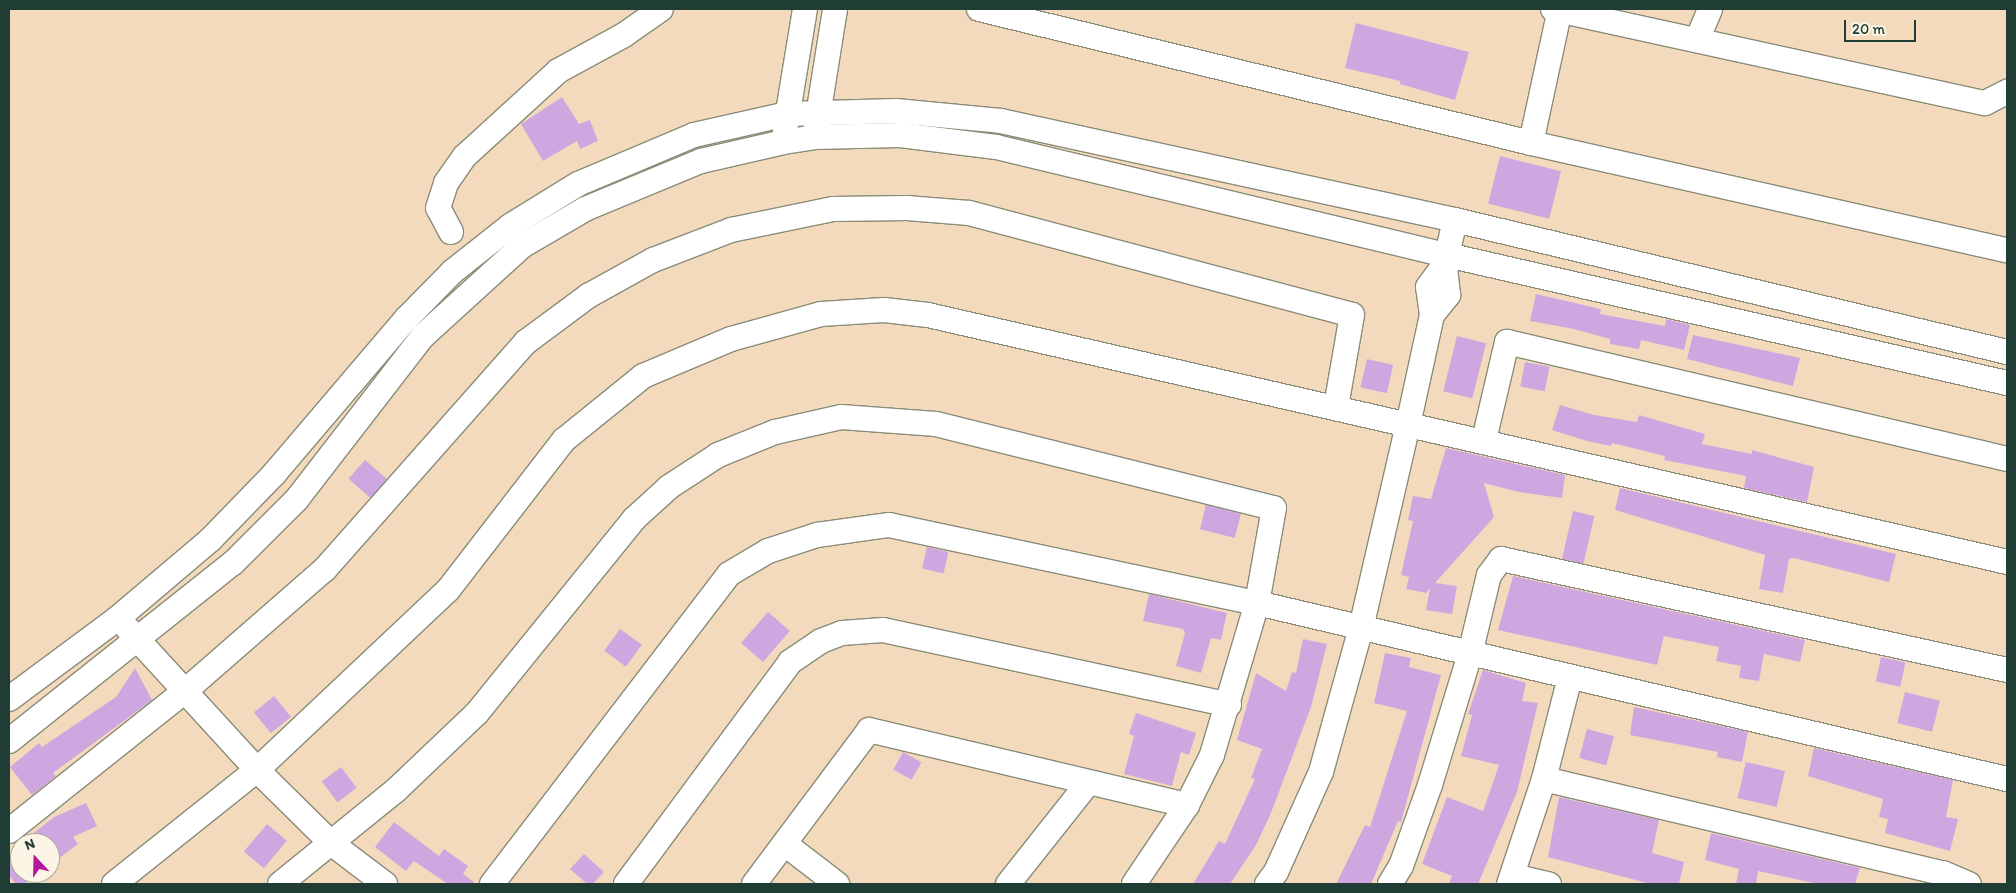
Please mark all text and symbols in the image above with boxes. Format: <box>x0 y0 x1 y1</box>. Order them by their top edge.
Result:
scale bar <box>1846 10 1918 42</box>
text: 20 m <box>1852 20 1885 38</box>
north arrow <box>10 833 60 883</box>
text: N <box>22 835 37 854</box>

